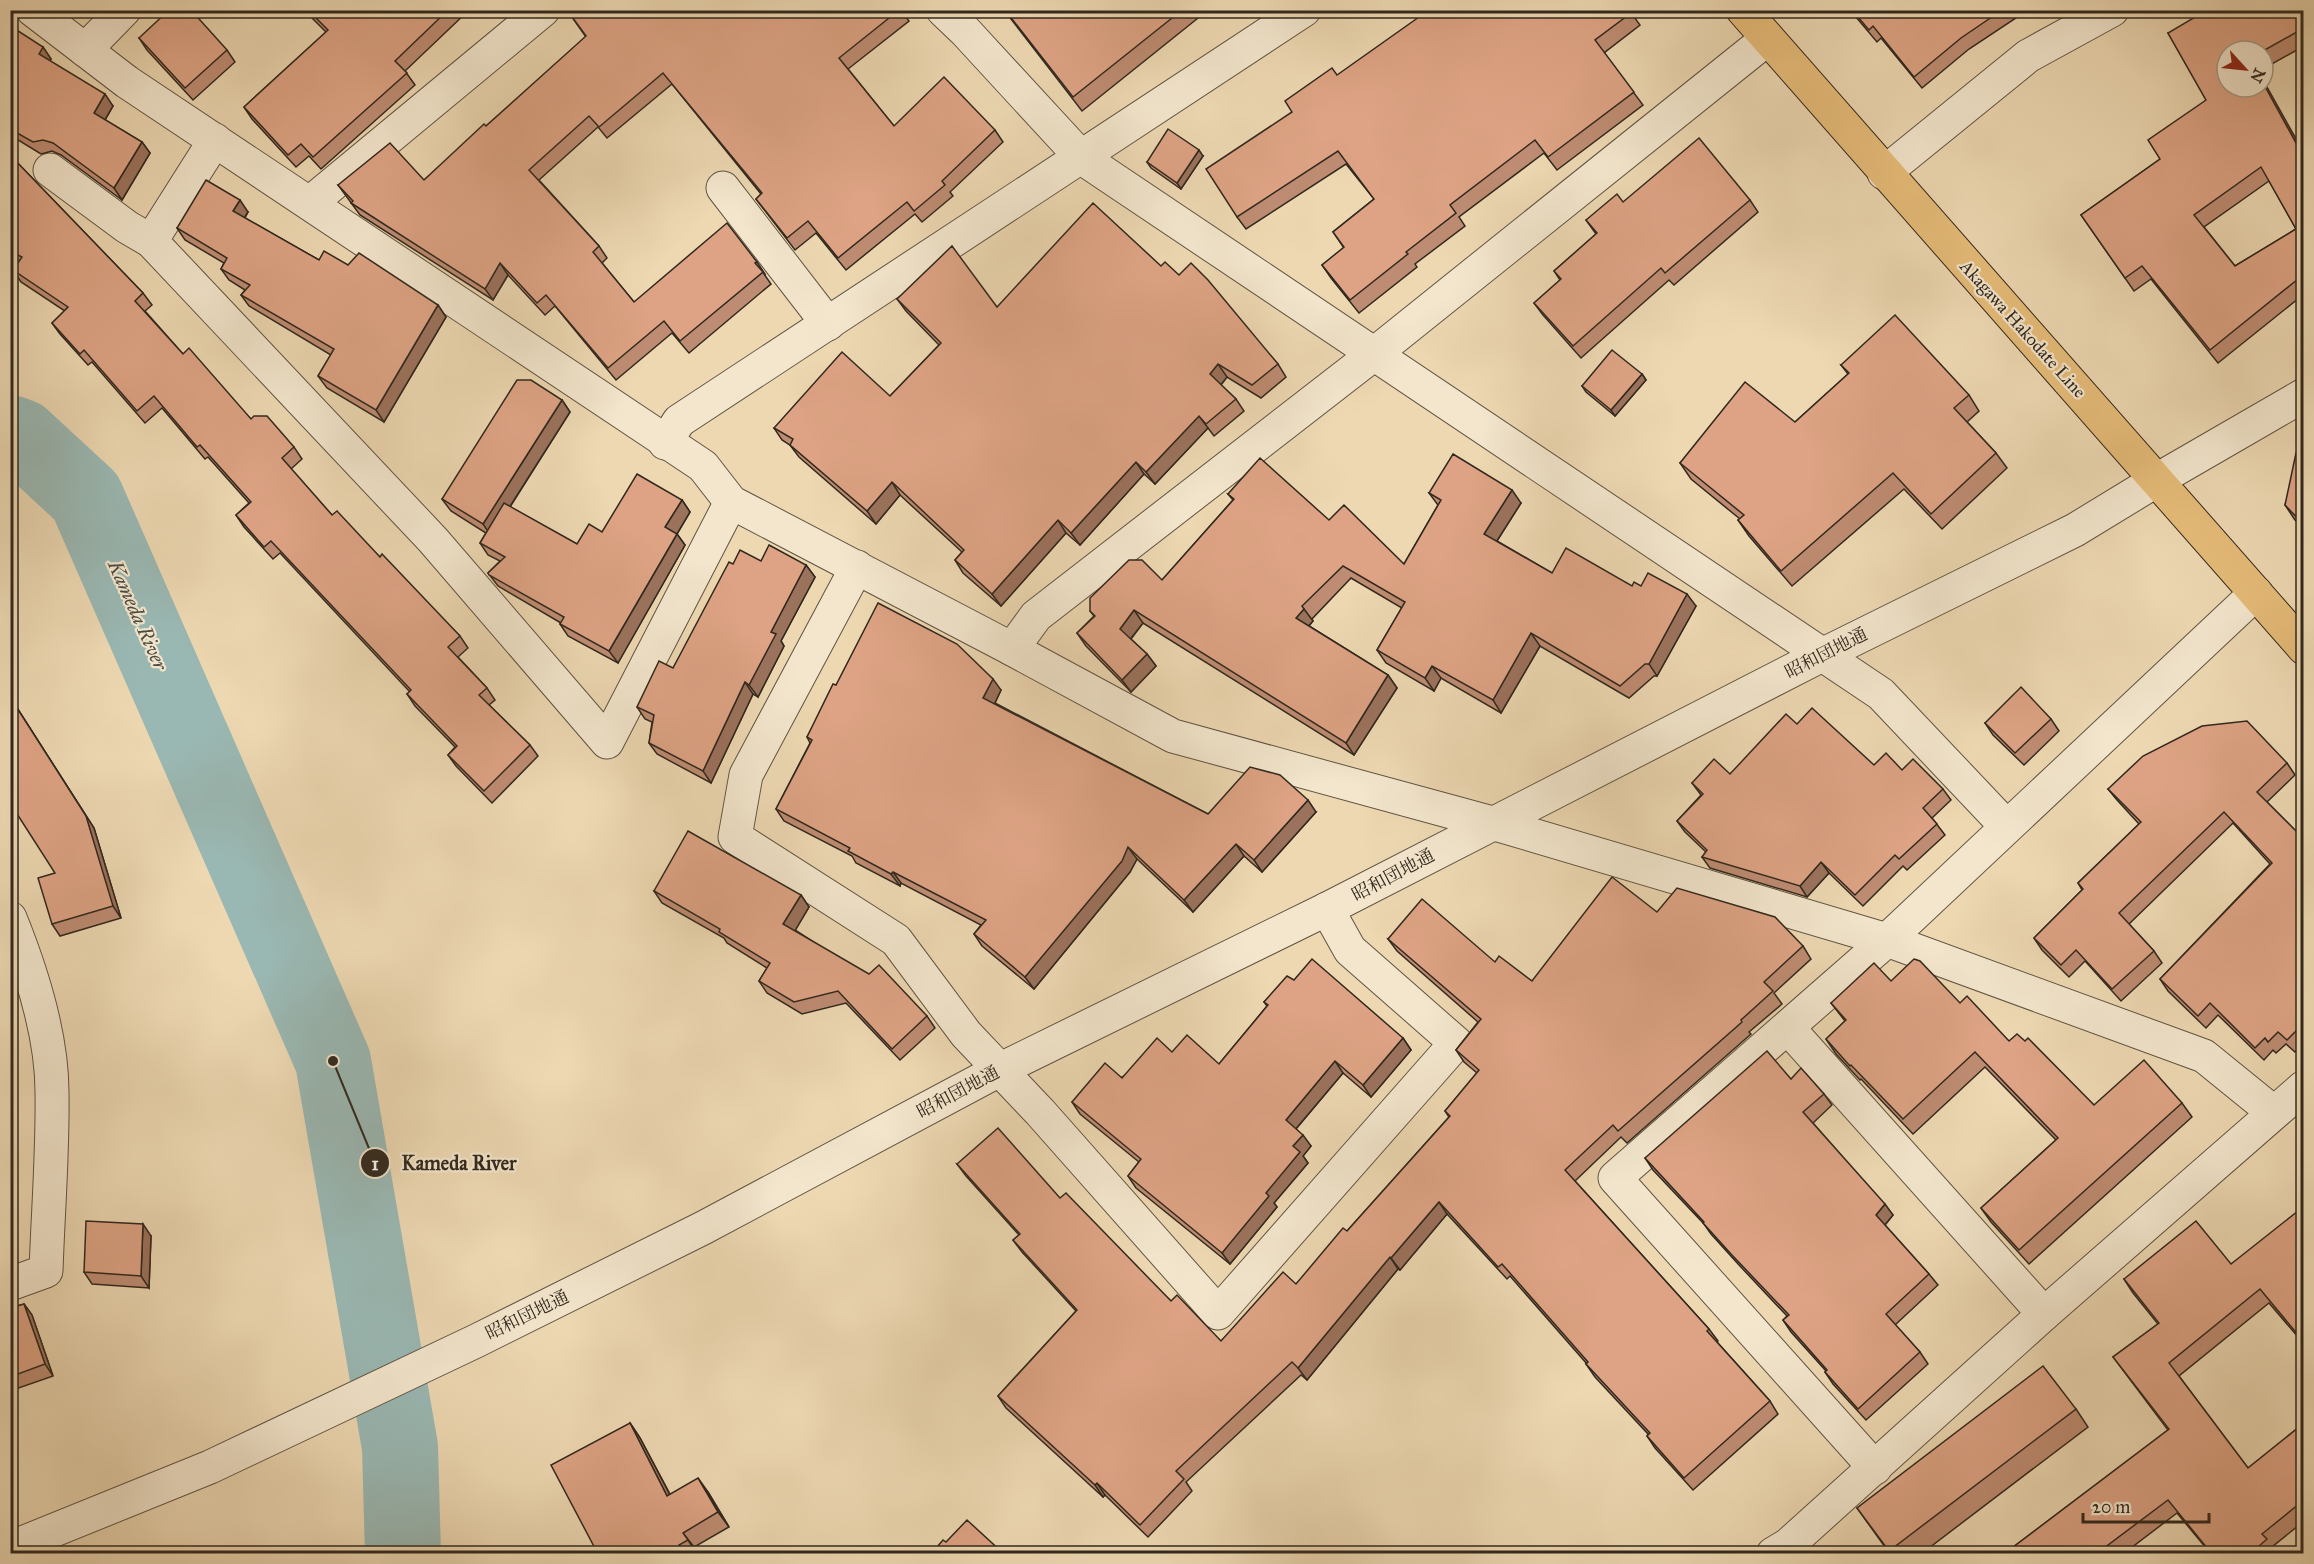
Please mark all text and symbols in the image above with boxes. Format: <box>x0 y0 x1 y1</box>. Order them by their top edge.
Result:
north arrow <box>2215 39 2275 99</box>
text: N <box>2246 65 2269 86</box>
street label: Akagawa Hakodate Line <box>1954 255 2091 403</box>
water label: Kameda River <box>103 555 174 675</box>
street label: 昭和団地通 <box>1781 623 1871 683</box>
street label: 昭和団地通 <box>1348 844 1438 906</box>
street label: 昭和団地通 <box>913 1061 1003 1123</box>
callout: Kameda River <box>360 1144 529 1182</box>
text: Kameda River <box>401 1151 517 1175</box>
text: 1 <box>371 1153 379 1175</box>
street label: 昭和団地通 <box>482 1285 572 1345</box>
scale bar <box>2083 1486 2209 1524</box>
text: 20 m <box>2092 1496 2130 1518</box>

